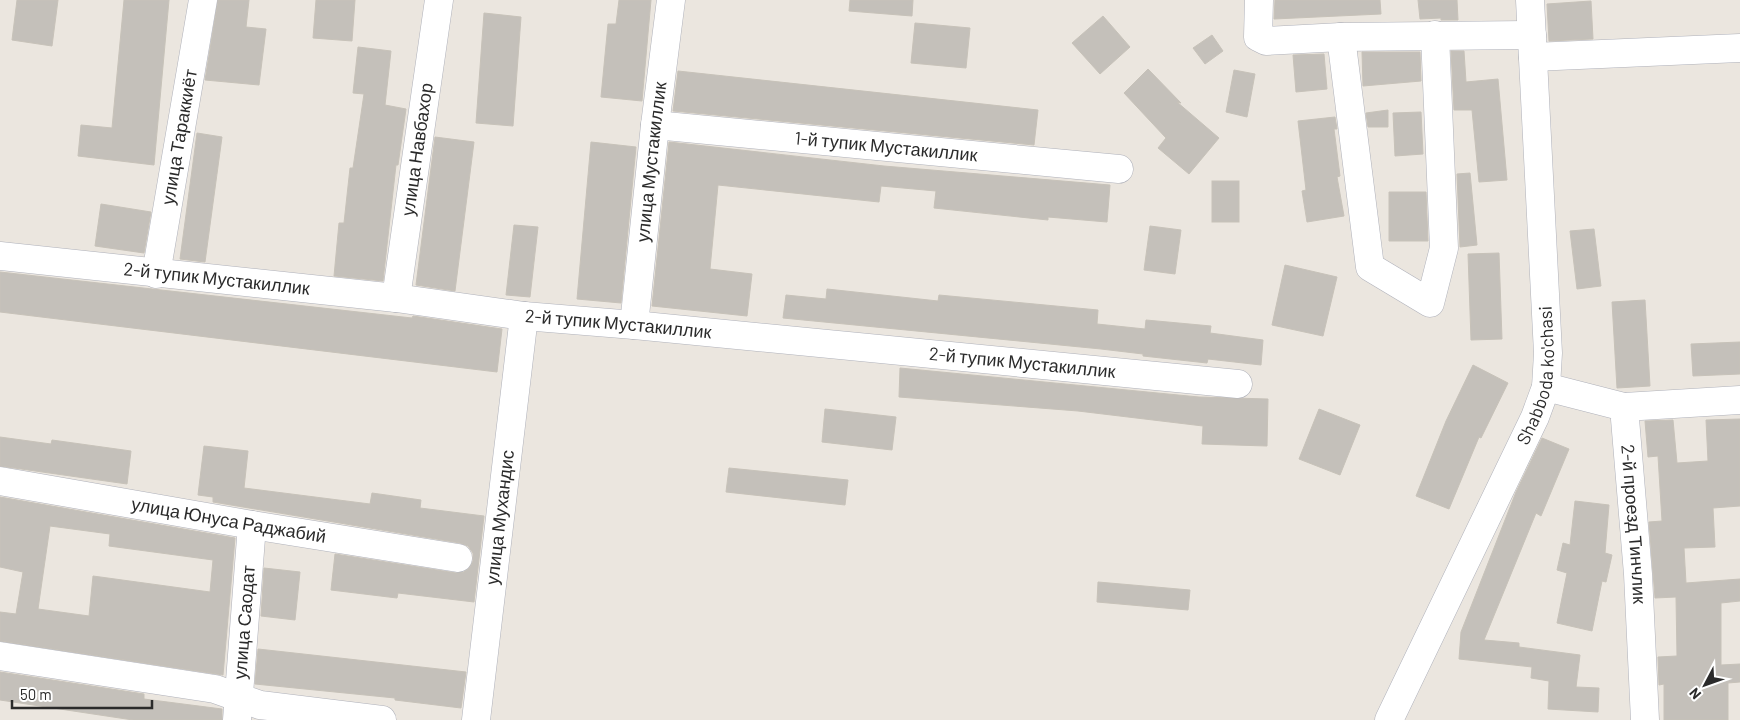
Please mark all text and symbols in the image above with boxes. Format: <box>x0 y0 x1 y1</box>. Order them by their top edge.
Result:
street label: улица Тараккиёт <box>156 67 201 206</box>
street label: улица Мустакиллик <box>631 80 670 243</box>
street label: улица Навбахор <box>396 81 437 217</box>
street label: 1-й тупик Мустакиллик <box>794 126 979 166</box>
street label: 2-й тупик Мустакиллик <box>123 257 311 299</box>
street label: 2-й тупик Мустакиллик <box>524 304 713 343</box>
street label: Shabboda ko'chasi <box>1511 306 1558 448</box>
street label: 2-й тупик Мустакиллик <box>928 342 1117 382</box>
street label: 2-й проезд Тинчлик <box>1617 443 1651 604</box>
street label: улица Мухандис <box>480 449 518 586</box>
street label: улица Юнуса Раджабий <box>130 492 328 547</box>
street label: улица Саодат <box>228 564 259 680</box>
north arrow <box>1680 660 1730 710</box>
scale bar <box>12 678 152 710</box>
text: 50 m <box>20 685 52 703</box>
text: N <box>1685 685 1704 703</box>

